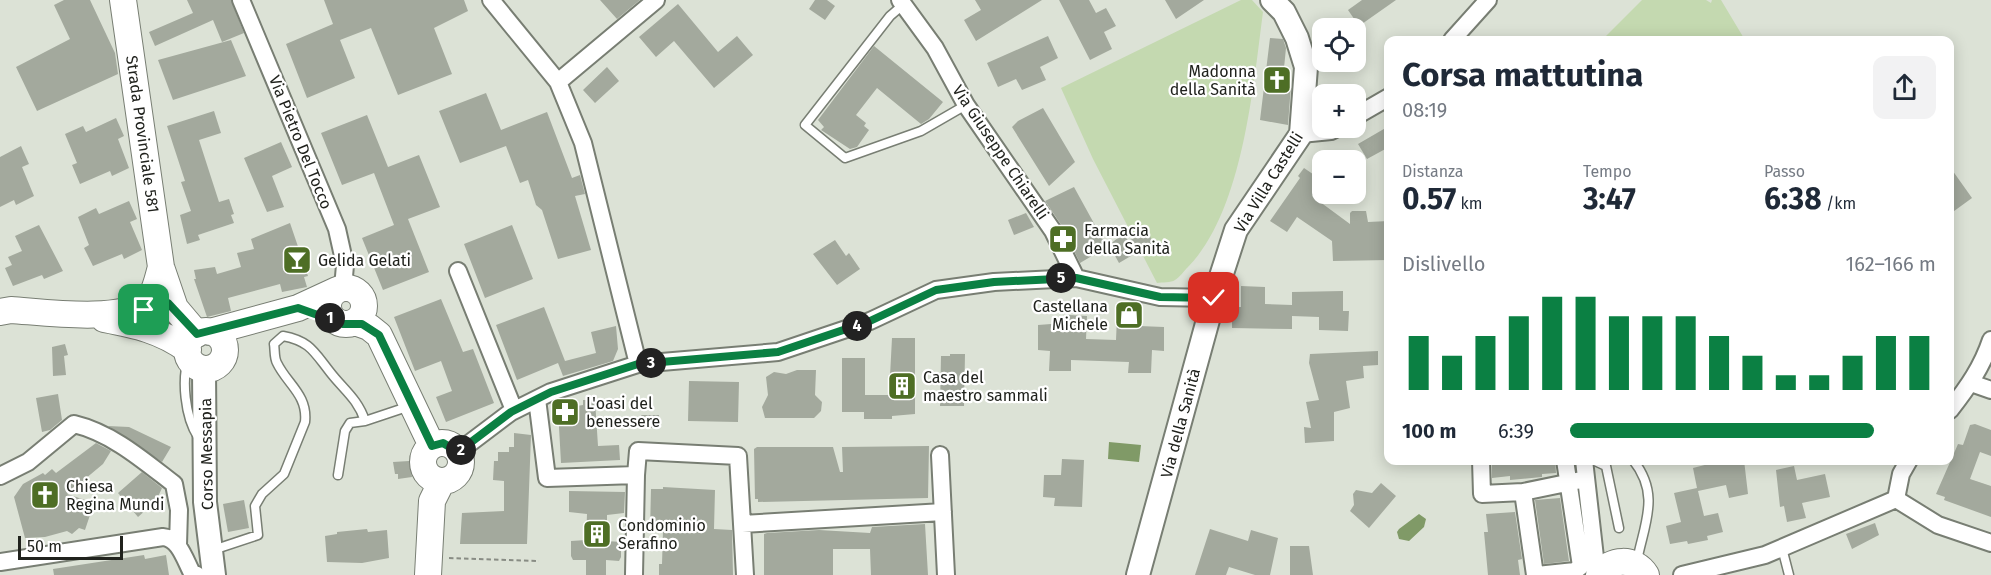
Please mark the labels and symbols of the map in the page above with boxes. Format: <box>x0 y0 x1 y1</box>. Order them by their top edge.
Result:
street label: Strada Provinciale 581 <box>122 54 163 214</box>
place label: Madonna della Sanità <box>1170 62 1256 99</box>
church icon: Madonna della Sanità <box>1261 64 1293 96</box>
street label: Via Pietro Del Tocco <box>265 73 336 212</box>
street label: Via Giuseppe Chiarelli <box>948 81 1053 223</box>
street label: Via Villa Castelli <box>1230 128 1307 236</box>
place label: Farmacia della Sanità <box>1084 221 1170 258</box>
pharmacy icon: Farmacia della Sanità <box>1047 223 1079 255</box>
bar icon: Gelida Gelati <box>281 244 313 276</box>
place label: Gelida Gelati <box>318 251 411 270</box>
pin: 5 <box>1046 263 1076 293</box>
pin <box>1188 272 1239 323</box>
pin <box>118 284 169 335</box>
place label: Castellana Michele <box>1033 297 1108 334</box>
shop icon: Castellana Michele <box>1113 299 1145 331</box>
pin: 1 <box>315 303 345 333</box>
pin: 4 <box>842 311 872 341</box>
pin: 3 <box>636 348 666 378</box>
street label: Via della Sanità <box>1157 366 1204 480</box>
place label: Casa del maestro sammali <box>923 368 1048 405</box>
building icon: Casa del maestro sammali <box>886 370 918 402</box>
place label: L'oasi del benessere <box>586 394 660 431</box>
pharmacy icon: L'oasi del benessere <box>549 396 581 428</box>
street label: Corso Messapia <box>196 398 217 510</box>
pin: 2 <box>446 435 476 465</box>
place label: Chiesa Regina Mundi <box>66 477 165 514</box>
church icon: Chiesa Regina Mundi <box>29 479 61 511</box>
place label: Condominio Serafino <box>618 516 706 553</box>
building icon: Condominio Serafino <box>581 518 613 550</box>
scale bar <box>18 533 123 560</box>

